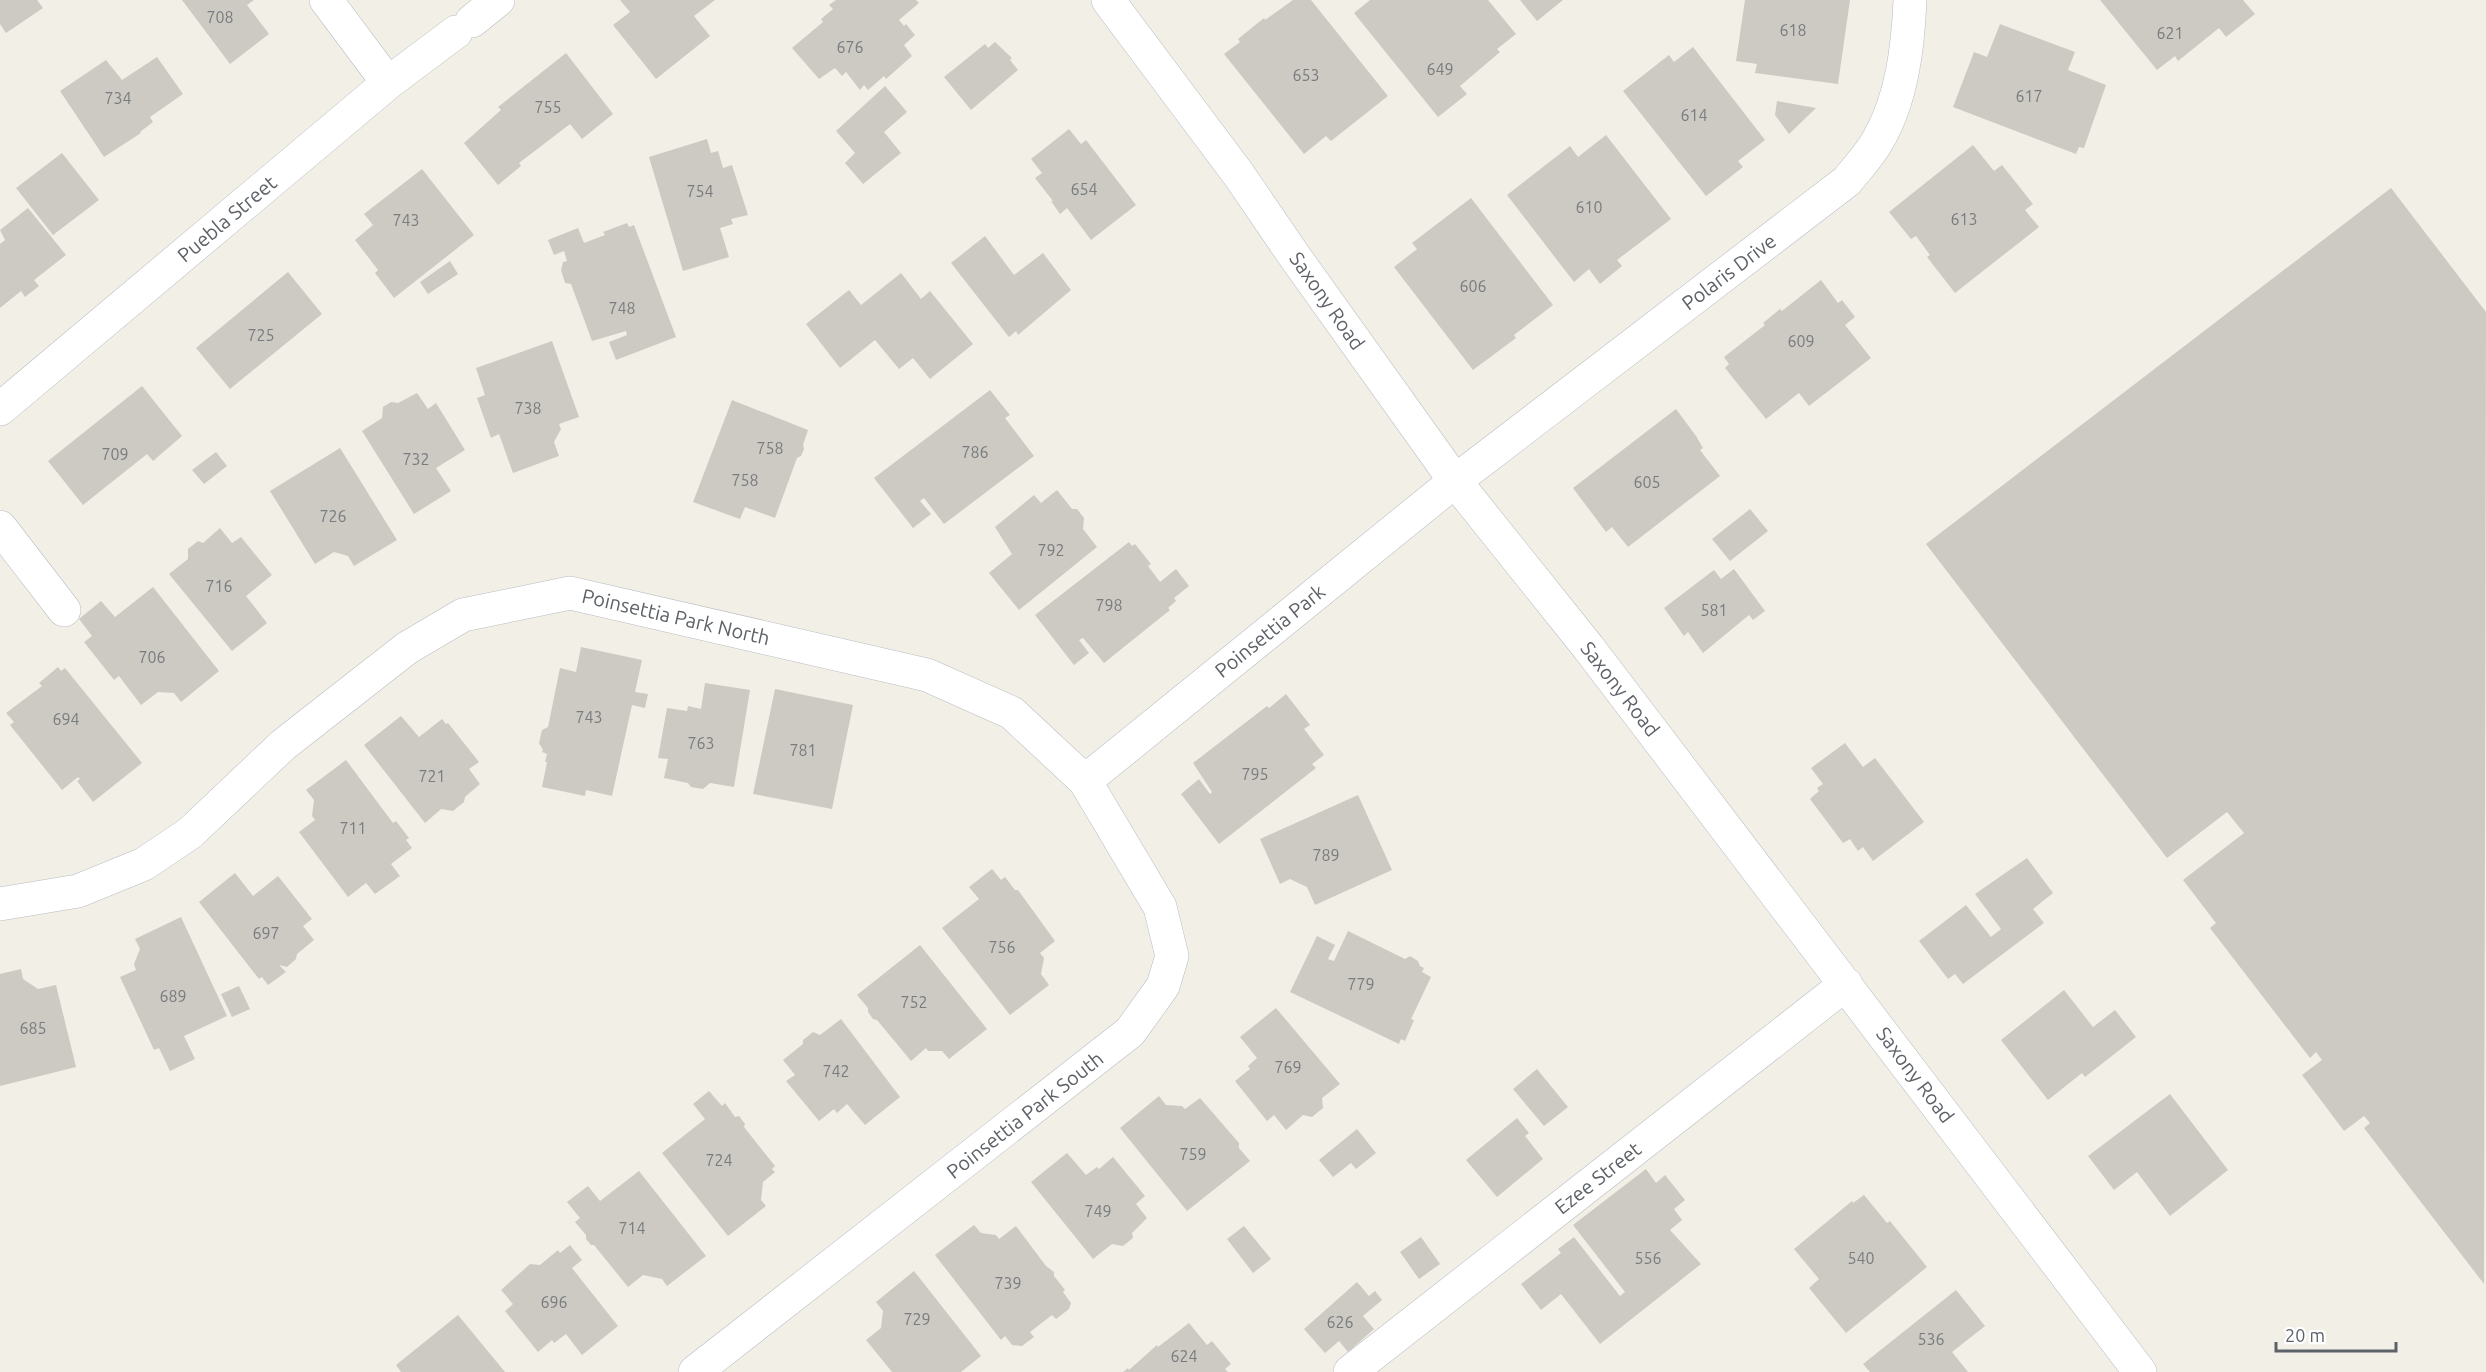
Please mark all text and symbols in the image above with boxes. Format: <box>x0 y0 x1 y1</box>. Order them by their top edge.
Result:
house number: 708 <box>206 8 234 26</box>
house number: 618 <box>1779 21 1807 39</box>
house number: 621 <box>2156 24 2184 42</box>
house number: 676 <box>836 38 864 56</box>
house number: 649 <box>1426 60 1454 78</box>
house number: 653 <box>1292 66 1320 84</box>
house number: 617 <box>2015 87 2043 105</box>
house number: 734 <box>104 89 132 107</box>
house number: 755 <box>534 98 562 116</box>
house number: 614 <box>1680 106 1708 124</box>
street label: Puebla Street <box>173 170 281 267</box>
house number: 654 <box>1070 180 1098 198</box>
house number: 754 <box>686 182 714 200</box>
house number: 610 <box>1575 198 1603 216</box>
house number: 613 <box>1950 210 1978 228</box>
house number: 743 <box>392 211 420 229</box>
street label: Polaris Drive <box>1677 229 1780 314</box>
street label: Saxony Road <box>1285 247 1370 354</box>
house number: 606 <box>1459 277 1487 295</box>
house number: 748 <box>608 299 636 317</box>
house number: 725 <box>247 326 275 344</box>
house number: 609 <box>1787 332 1815 350</box>
house number: 738 <box>514 399 542 417</box>
house number: 758 <box>756 439 784 457</box>
house number: 786 <box>961 443 989 461</box>
house number: 709 <box>101 445 129 463</box>
house number: 732 <box>402 450 430 468</box>
house number: 758 <box>731 471 759 489</box>
house number: 605 <box>1633 473 1661 491</box>
house number: 726 <box>319 507 347 525</box>
house number: 792 <box>1037 541 1065 559</box>
house number: 716 <box>205 577 233 595</box>
street label: Poinsettia Park <box>1210 579 1329 682</box>
street label: Poinsettia Park North <box>580 584 772 649</box>
house number: 798 <box>1095 596 1123 614</box>
house number: 581 <box>1700 601 1728 619</box>
street label: Saxony Road <box>1576 637 1665 741</box>
house number: 706 <box>138 648 166 666</box>
house number: 743 <box>575 708 603 726</box>
house number: 694 <box>52 710 80 728</box>
house number: 763 <box>687 734 715 752</box>
house number: 781 <box>789 741 817 759</box>
house number: 795 <box>1241 765 1269 783</box>
house number: 721 <box>418 767 446 785</box>
house number: 711 <box>339 819 367 837</box>
house number: 789 <box>1312 846 1340 864</box>
house number: 697 <box>252 924 280 942</box>
house number: 756 <box>988 938 1016 956</box>
house number: 779 <box>1347 975 1375 993</box>
house number: 689 <box>159 987 187 1005</box>
house number: 752 <box>900 993 928 1011</box>
house number: 685 <box>19 1019 47 1037</box>
street label: Saxony Road <box>1872 1022 1959 1127</box>
street label: Poinsettia Park South <box>942 1046 1107 1183</box>
house number: 769 <box>1274 1058 1302 1076</box>
house number: 742 <box>822 1062 850 1080</box>
street label: Ezee Street <box>1550 1137 1645 1218</box>
house number: 759 <box>1179 1145 1207 1163</box>
house number: 724 <box>705 1151 733 1169</box>
house number: 749 <box>1084 1202 1112 1220</box>
house number: 714 <box>618 1219 646 1237</box>
house number: 556 <box>1634 1249 1662 1267</box>
house number: 540 <box>1847 1249 1875 1267</box>
house number: 739 <box>994 1274 1022 1292</box>
house number: 696 <box>540 1293 568 1311</box>
house number: 729 <box>903 1310 931 1328</box>
house number: 626 <box>1326 1313 1354 1331</box>
scale bar <box>2276 1315 2396 1353</box>
text: 20 m <box>2285 1325 2325 1345</box>
house number: 536 <box>1917 1330 1945 1348</box>
house number: 624 <box>1170 1347 1198 1365</box>

